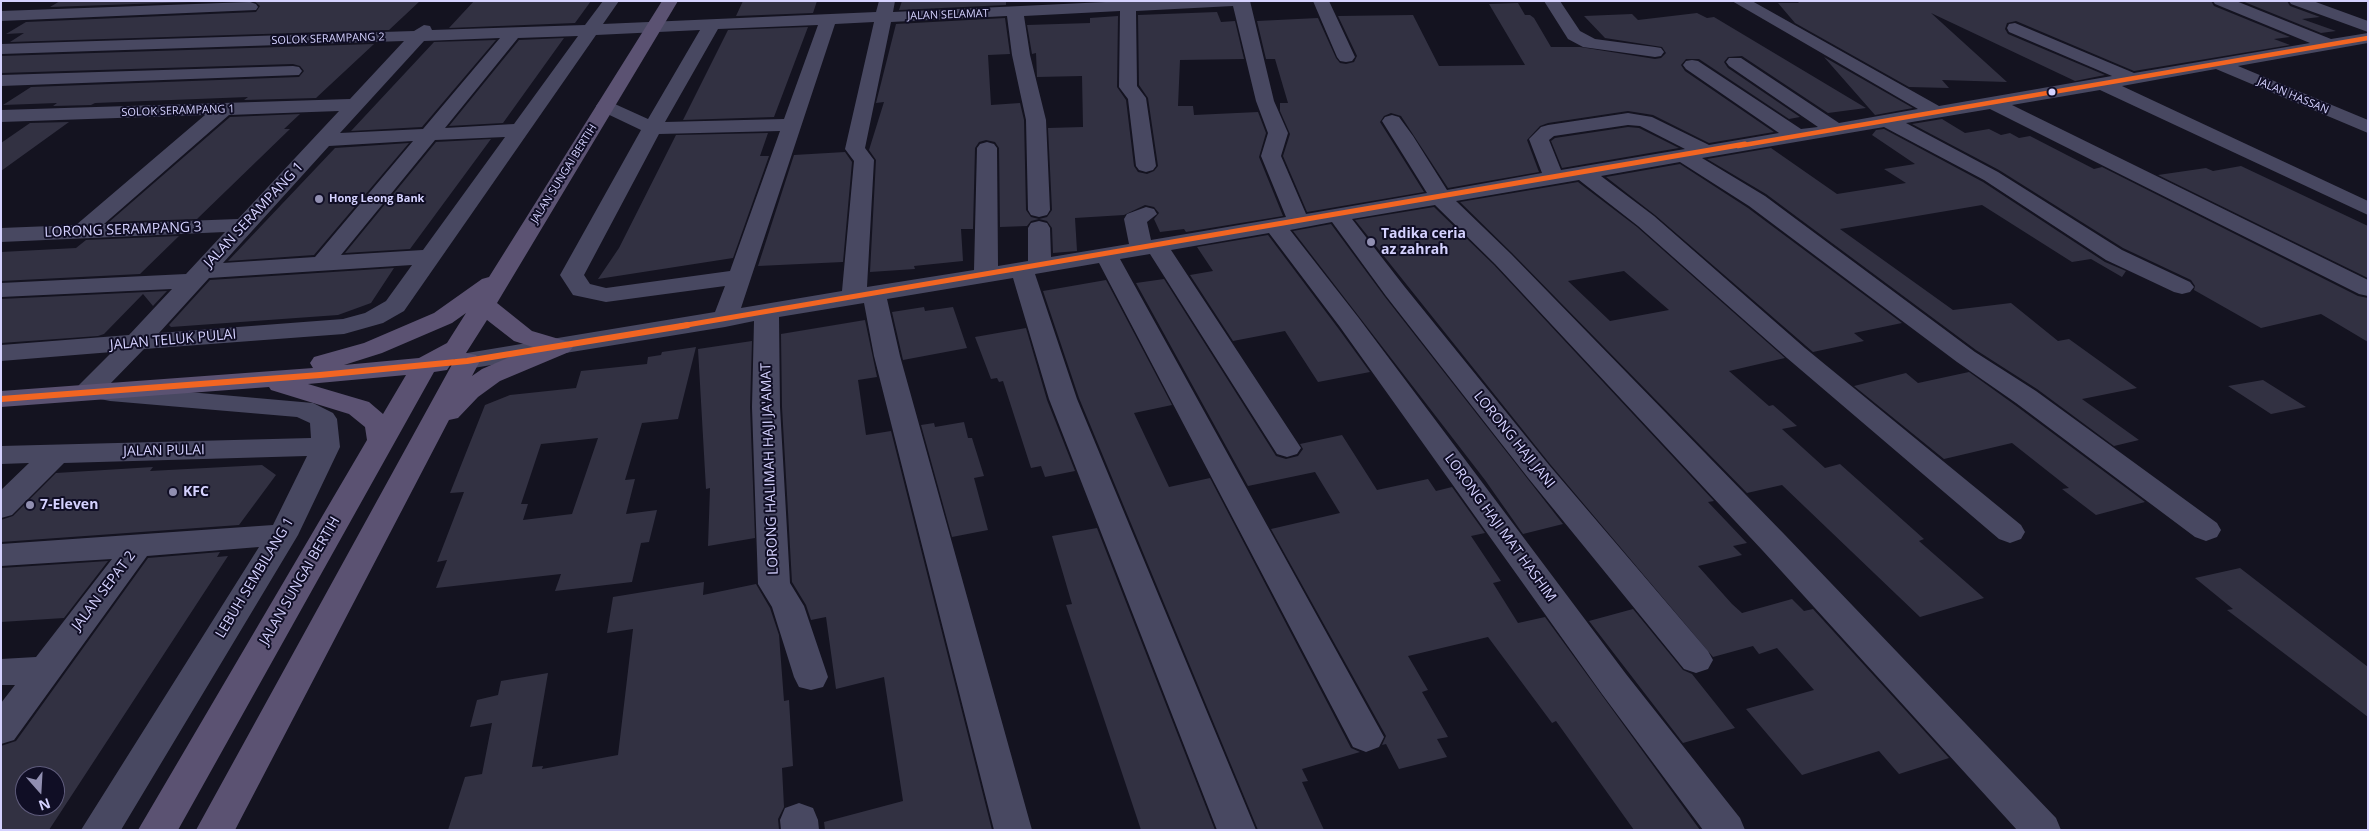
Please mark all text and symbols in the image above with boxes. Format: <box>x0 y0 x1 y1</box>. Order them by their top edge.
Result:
street label: JALAN SELAMAT <box>907 7 989 23</box>
street label: SOLOK SERAMPANG 2 <box>271 30 385 48</box>
street label: JALAN HASSAN <box>2255 75 2331 117</box>
unlabelled marker <box>2047 87 2057 97</box>
street label: SOLOK SERAMPANG 1 <box>121 102 235 120</box>
street label: JALAN SUNGAI BERTIH <box>528 122 600 226</box>
street label: JALAN SERAMPANG 1 <box>201 159 307 271</box>
place label: Hong Leong Bank <box>329 192 424 206</box>
marker: Hong Leong Bank <box>313 193 325 205</box>
street label: LORONG SERAMPANG 3 <box>44 219 202 241</box>
place label: Tadika ceria az zahrah <box>1381 226 1466 258</box>
marker: Tadika ceria az zahrah <box>1365 236 1377 248</box>
street label: JALAN TELUK PULAI <box>109 326 237 354</box>
street label: LORONG HALIMAH HAJI JA'AMAT <box>758 363 782 575</box>
street label: LORONG HAJI JANI <box>1470 388 1558 492</box>
street label: JALAN PULAI <box>123 442 205 460</box>
street label: LORONG HAJI MAT HASHIM <box>1441 451 1559 605</box>
place label: KFC <box>183 484 209 500</box>
marker: KFC <box>167 486 179 498</box>
place label: 7-Eleven <box>40 497 98 513</box>
marker: 7-Eleven <box>24 499 36 511</box>
street label: JALAN SUNGAI BERTIH <box>256 514 344 648</box>
street label: LEBUH SEMBILANG 1 <box>212 515 298 641</box>
street label: JALAN SEPAT 2 <box>69 548 139 634</box>
north arrow <box>15 766 65 816</box>
text: N <box>36 794 53 816</box>

